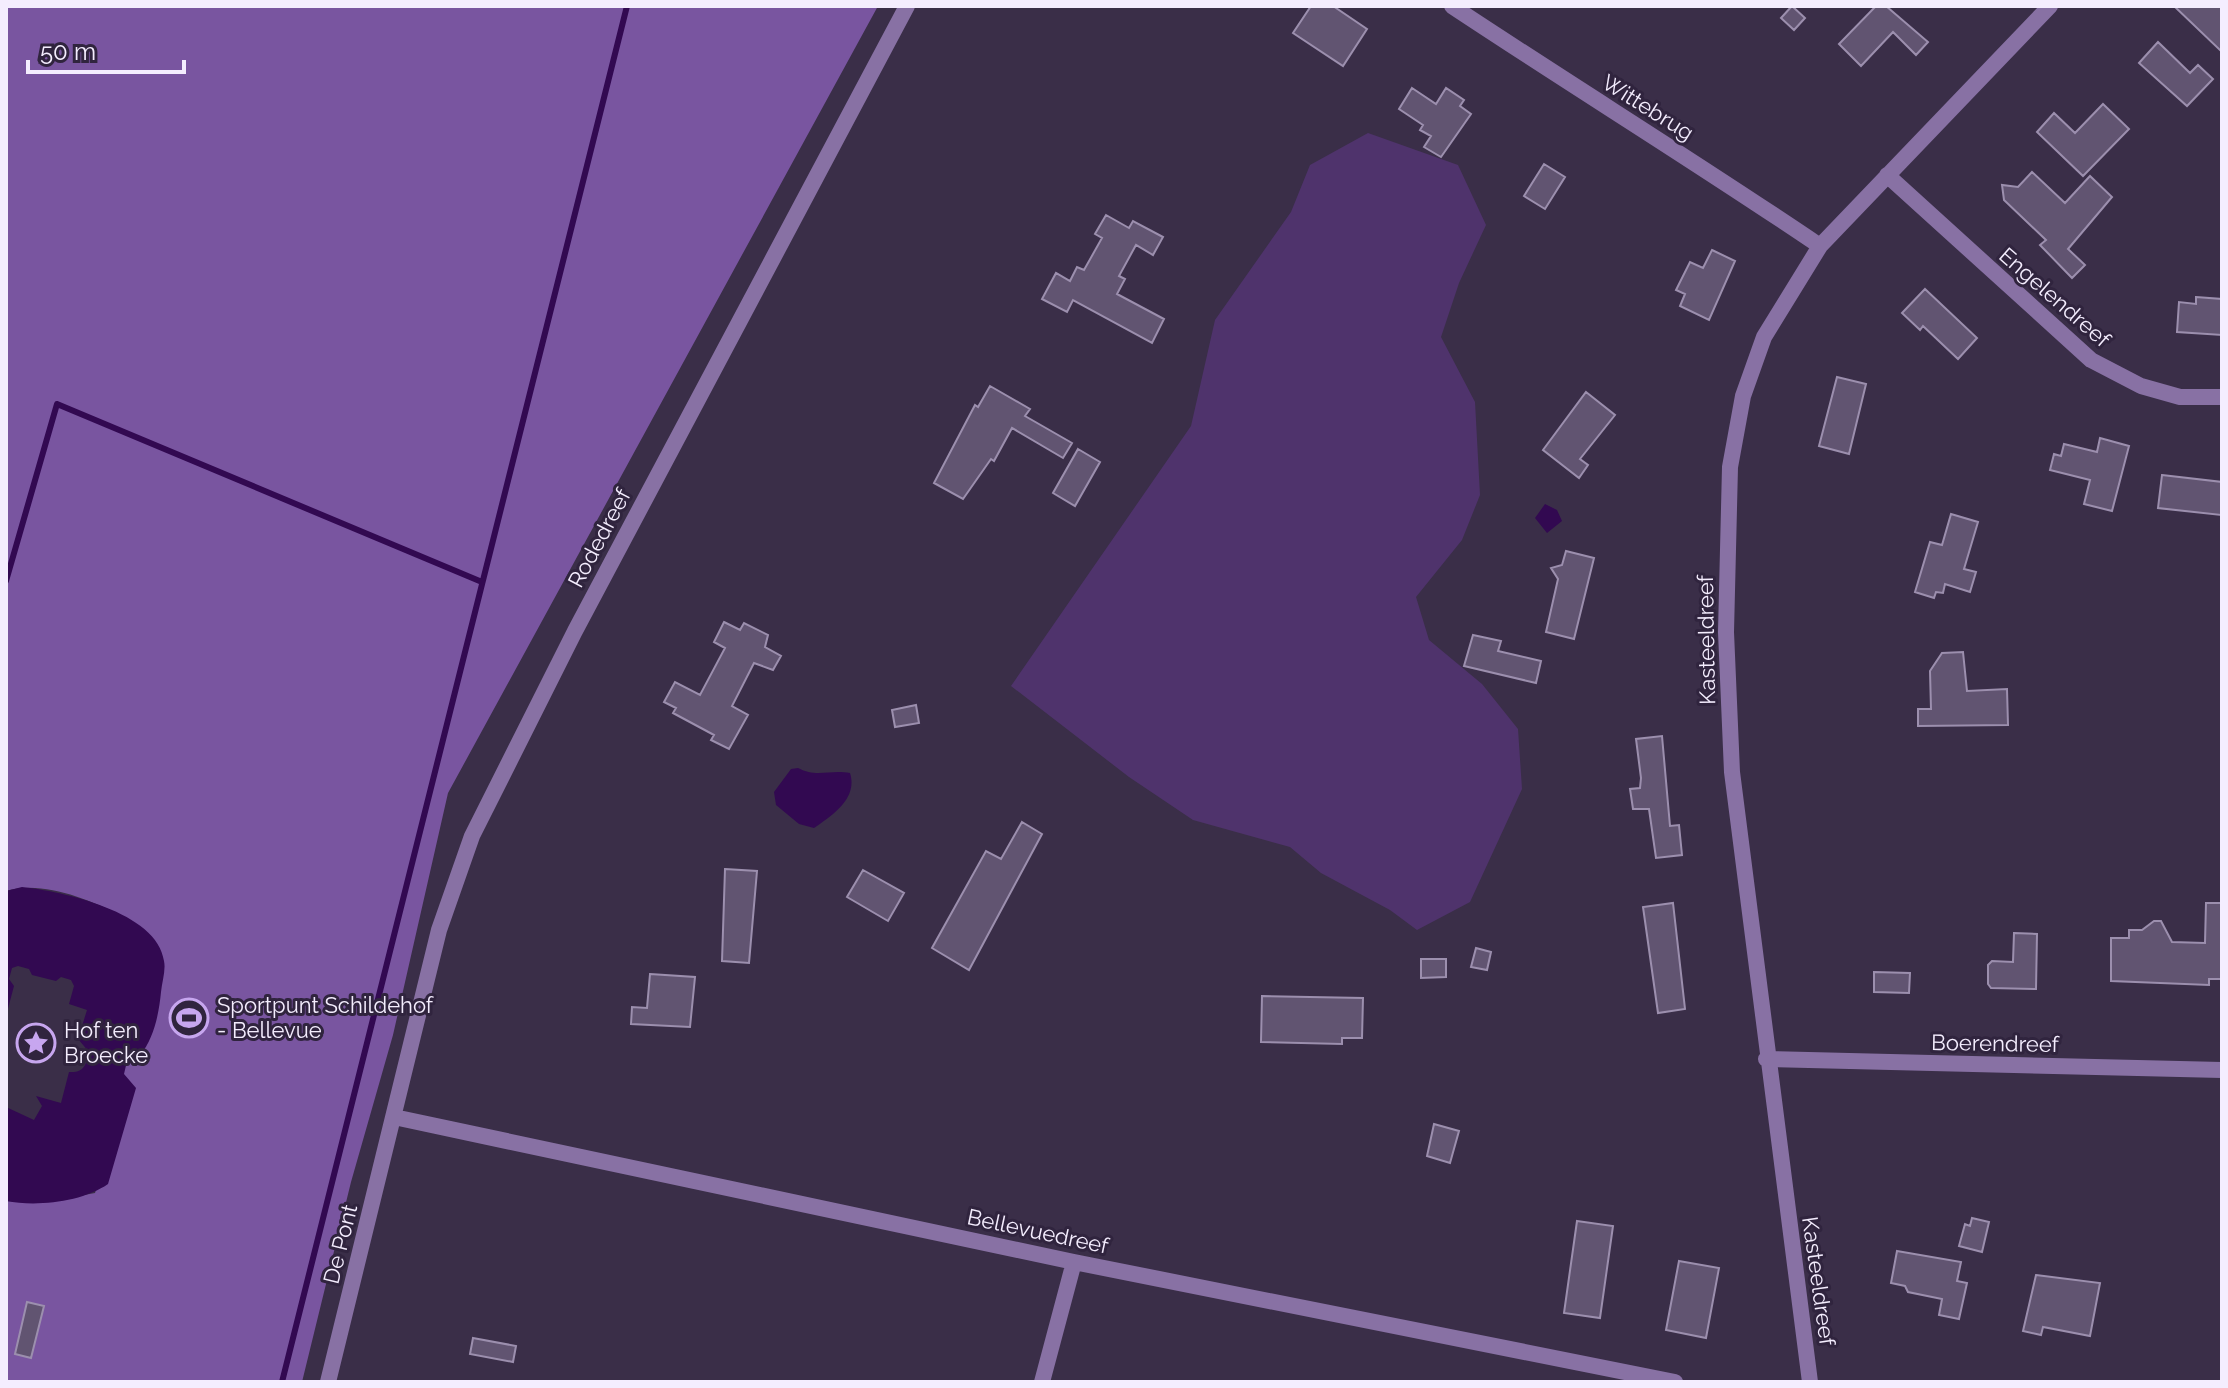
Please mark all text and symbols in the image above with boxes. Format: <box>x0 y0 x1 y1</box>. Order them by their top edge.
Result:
scale bar <box>28 24 184 74</box>
text: 50 m <box>40 37 96 66</box>
street label: Wittebrug <box>1597 69 1699 145</box>
street label: Engelendreef <box>1994 242 2116 353</box>
street label: Rodedreef <box>562 484 636 592</box>
street label: Kasteeldreef <box>1692 574 1720 705</box>
place label: Sportpunt Schildehof - Bellevue <box>217 992 434 1043</box>
sports icon: Sportpunt Schildehof - Bellevue <box>168 997 210 1039</box>
place label: Hof ten Broecke <box>64 1017 148 1068</box>
place icon: Hof ten Broecke <box>15 1022 57 1064</box>
street label: Boerendreef <box>1931 1029 2060 1057</box>
street label: De Pont <box>318 1201 363 1286</box>
street label: Bellevuedreef <box>965 1203 1112 1259</box>
street label: Kasteeldreef <box>1797 1215 1841 1348</box>

